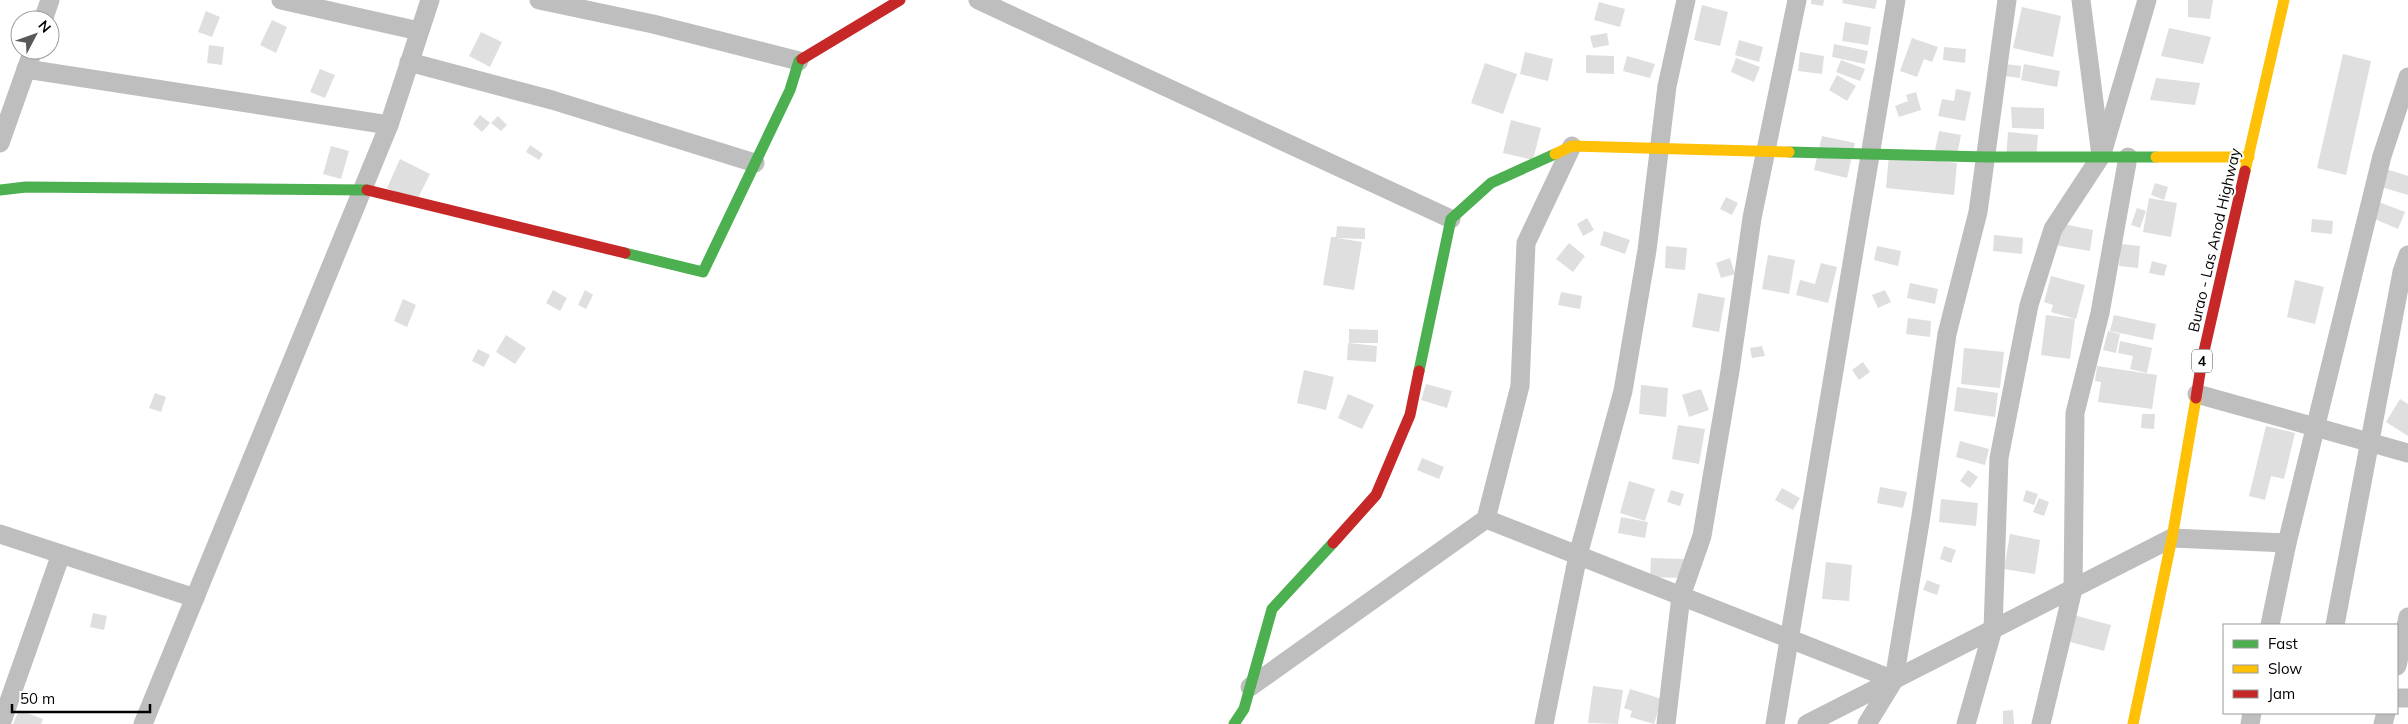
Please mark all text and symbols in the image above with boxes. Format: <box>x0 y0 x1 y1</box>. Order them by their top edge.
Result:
north arrow <box>10 10 60 60</box>
text: N <box>35 17 55 36</box>
street label: Burao - Las Anod Highway <box>2184 146 2244 334</box>
road number: 4 <box>2192 350 2212 372</box>
legend <box>2223 624 2398 714</box>
text: Fast <box>2268 634 2298 653</box>
text: Slow <box>2268 659 2302 678</box>
scale bar <box>12 682 150 714</box>
text: Jam <box>2268 684 2295 703</box>
text: 50 m <box>20 689 55 708</box>

